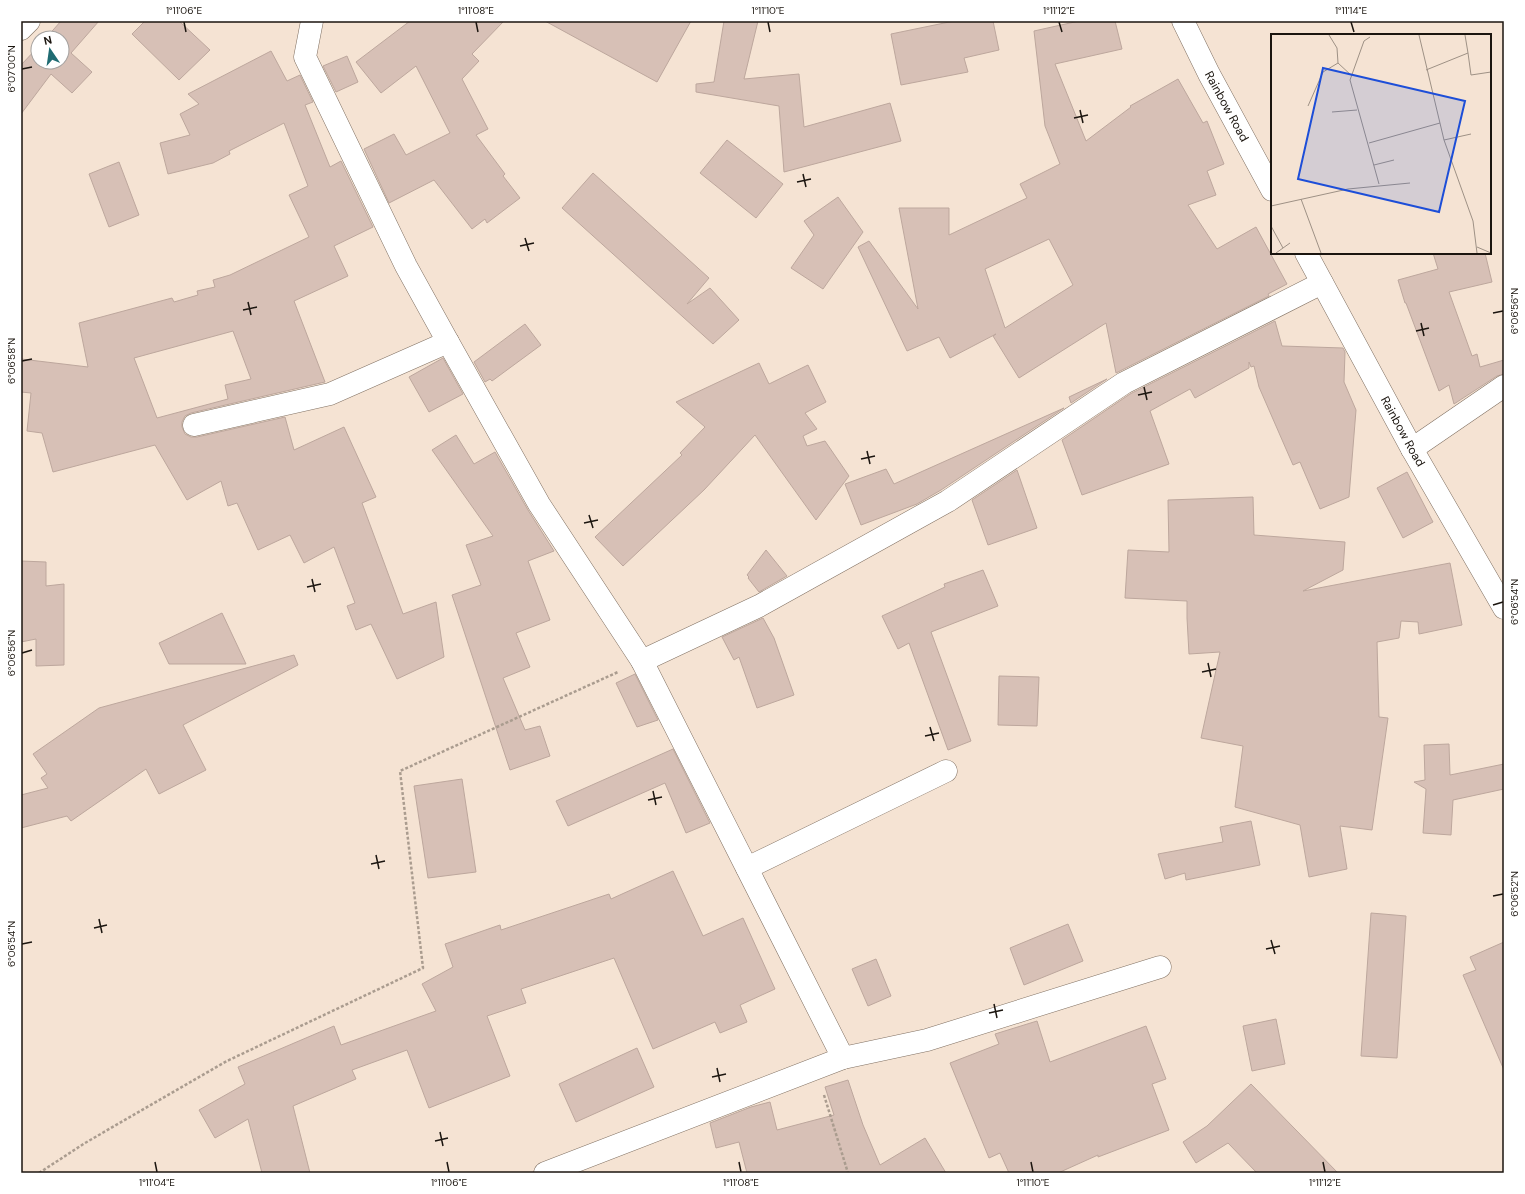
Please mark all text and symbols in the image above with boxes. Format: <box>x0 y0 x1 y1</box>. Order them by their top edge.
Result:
text: 1°11'06"E <box>166 4 202 17</box>
text: 1°11'08"E <box>458 4 494 17</box>
text: 1°11'10"E <box>752 4 785 17</box>
text: 1°11'12"E <box>1043 4 1075 17</box>
text: 1°11'14"E <box>1335 4 1367 17</box>
north arrow <box>30 30 70 70</box>
text: N <box>42 33 53 48</box>
inset map <box>1271 34 1491 254</box>
text: 6°07'00"N <box>5 45 18 93</box>
street label: Rainbow Road <box>1201 68 1252 145</box>
text: 6°06'56"N <box>1508 288 1521 334</box>
text: 6°06'58"N <box>5 338 18 384</box>
street label: Rainbow Road <box>1377 393 1429 470</box>
text: 6°06'54"N <box>1508 579 1521 625</box>
text: 6°06'56"N <box>5 630 18 676</box>
text: 6°06'52"N <box>1508 871 1521 917</box>
text: 6°06'54"N <box>5 921 18 967</box>
text: 1°11'04"E <box>139 1176 175 1189</box>
text: 1°11'06"E <box>431 1176 467 1189</box>
text: 1°11'08"E <box>723 1176 759 1189</box>
text: 1°11'10"E <box>1017 1176 1050 1189</box>
text: 1°11'12"E <box>1309 1176 1341 1189</box>

